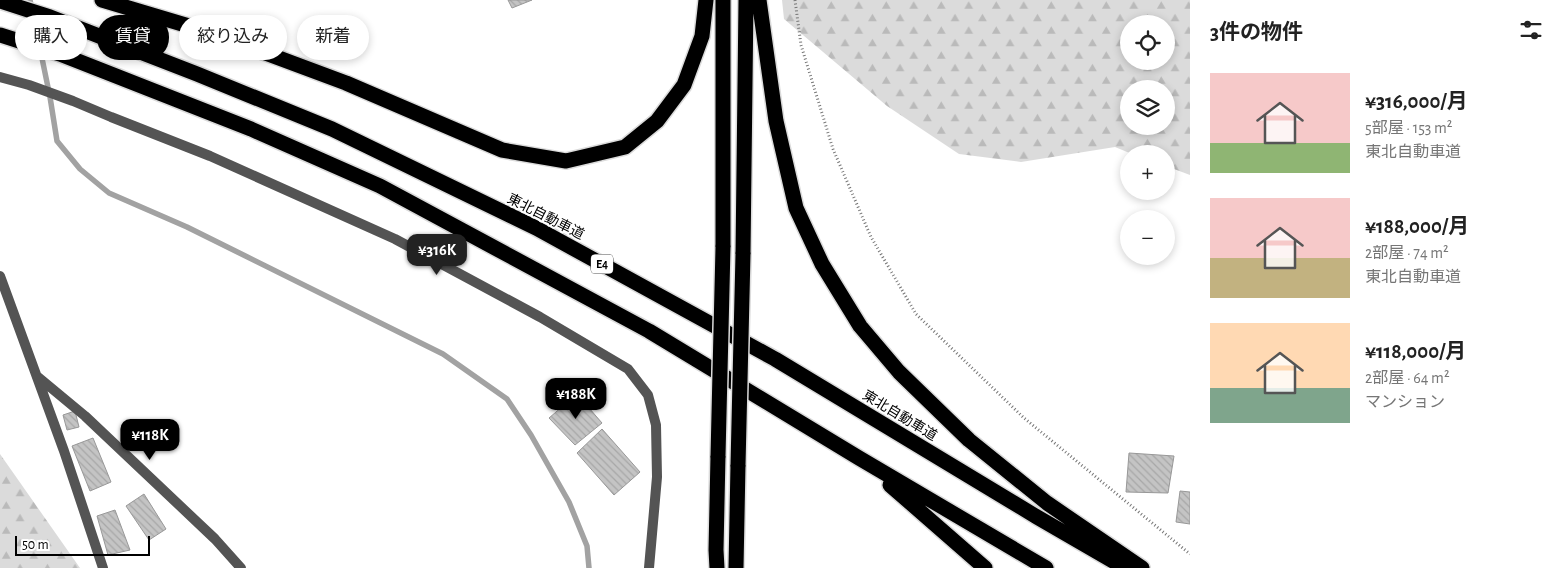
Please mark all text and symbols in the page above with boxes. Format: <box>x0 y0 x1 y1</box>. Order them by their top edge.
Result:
chip: 購入 <box>15 15 87 60</box>
chip: 賃貸 <box>97 15 169 60</box>
chip: 絞り込み <box>179 15 287 60</box>
chip: 新着 <box>297 15 369 60</box>
map controls <box>1120 15 1175 265</box>
button: locate <box>1120 15 1175 70</box>
icon: filters <box>1517 16 1545 44</box>
text: 3件の物件 <box>1210 22 1303 43</box>
button: layers <box>1120 80 1175 135</box>
text: ¥316,000/月 <box>1365 91 1467 112</box>
icon: home <box>1250 93 1310 153</box>
text: 5部屋 · 153 m² <box>1365 120 1452 136</box>
text: 東北自動車道 <box>1365 144 1461 160</box>
button: + <box>1120 145 1175 200</box>
street label: 東北自動車道 <box>505 190 587 242</box>
button: − <box>1120 210 1175 265</box>
text: ¥188,000/月 <box>1365 216 1469 237</box>
icon: home <box>1250 218 1310 278</box>
pin: ¥316K <box>402 234 472 276</box>
text: ¥316K <box>418 242 456 258</box>
text: 2部屋 · 74 m² <box>1365 245 1449 261</box>
road number: E4 <box>591 254 613 274</box>
text: 東北自動車道 <box>1365 269 1461 285</box>
text: ¥118,000/月 <box>1365 341 1466 362</box>
icon: home <box>1250 343 1310 403</box>
text: 2部屋 · 64 m² <box>1365 370 1449 386</box>
pin: ¥188K <box>541 378 611 420</box>
text: ¥188K <box>556 386 596 402</box>
street label: 東北自動車道 <box>860 387 940 443</box>
text: マンション <box>1365 394 1445 410</box>
pin: ¥118K <box>115 418 185 461</box>
text: ¥118K <box>131 427 169 443</box>
scale bar <box>15 533 150 556</box>
text: 50 m <box>22 538 49 552</box>

